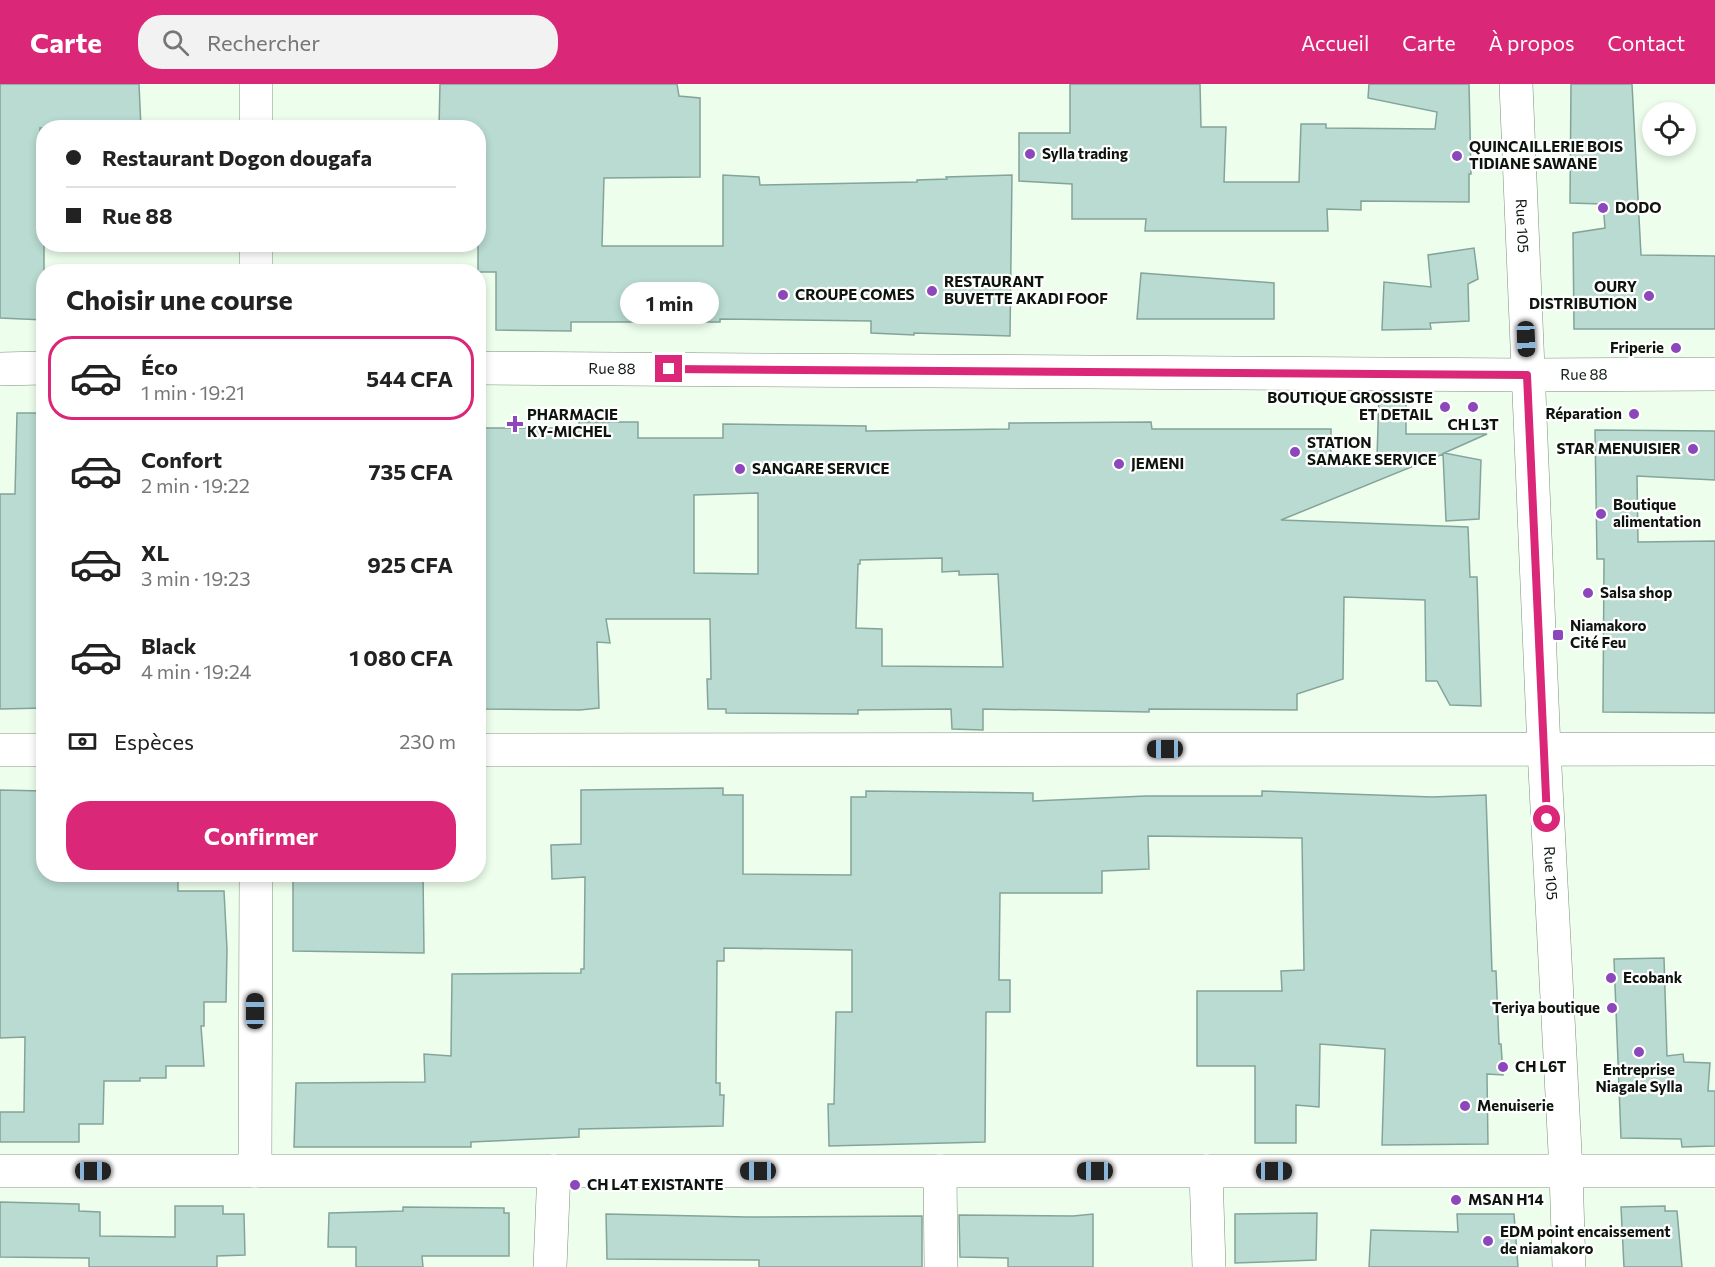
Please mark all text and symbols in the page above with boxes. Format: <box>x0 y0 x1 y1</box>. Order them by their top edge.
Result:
search box <box>138 15 558 69</box>
text: Carte <box>30 25 102 59</box>
icon: search <box>159 26 192 59</box>
text: Rechercher <box>207 29 320 56</box>
text: Accueil <box>1301 30 1369 55</box>
text: Carte <box>1402 30 1456 55</box>
text: À propos <box>1489 30 1574 55</box>
text: Contact <box>1607 30 1685 55</box>
map controls <box>1642 102 1696 156</box>
button: locate <box>1642 102 1696 156</box>
place label: QUINCAILLERIE BOIS TIDIANE SAWANE <box>1469 137 1623 172</box>
text: Restaurant Dogon dougafa <box>102 144 372 171</box>
place label: Sylla trading <box>1042 144 1128 162</box>
marker: Sylla trading <box>1023 147 1037 161</box>
marker: QUINCAILLERIE BOIS TIDIANE SAWANE <box>1450 149 1464 163</box>
street label: Rue 105 <box>1513 198 1533 253</box>
place label: DODO <box>1615 198 1661 216</box>
marker: DODO <box>1596 201 1610 215</box>
text: Rue 88 <box>102 202 173 229</box>
place label: RESTAURANT BUVETTE AKADI FOOF <box>944 272 1108 307</box>
place label: OURY DISTRIBUTION <box>1529 277 1637 312</box>
callout: 1 min <box>620 282 718 324</box>
text: Choisir une course <box>66 283 293 316</box>
marker: RESTAURANT BUVETTE AKADI FOOF <box>925 284 939 298</box>
place label: CROUPE COMES <box>795 285 915 303</box>
marker: CROUPE COMES <box>776 288 790 302</box>
marker: OURY DISTRIBUTION <box>1642 289 1656 303</box>
text: 1 min <box>646 291 693 315</box>
car <box>1516 321 1536 357</box>
place label: Friperie <box>1610 338 1664 356</box>
marker: Friperie <box>1669 341 1683 355</box>
icon: car <box>69 351 123 405</box>
text: Éco <box>141 353 178 380</box>
route end <box>655 355 682 382</box>
street label: Rue 88 <box>588 359 636 377</box>
text: 544 CFA <box>366 365 453 392</box>
street label: Rue 88 <box>1560 365 1608 383</box>
text: 1 min · 19:21 <box>141 380 245 404</box>
place label: BOUTIQUE GROSSISTE ET DETAIL <box>1267 388 1433 423</box>
marker: BOUTIQUE GROSSISTE ET DETAIL <box>1438 400 1452 414</box>
marker: CH L3T <box>1466 400 1480 414</box>
place label: Réparation <box>1545 404 1622 422</box>
place label: PHARMACIE KY-MICHEL <box>527 405 618 440</box>
marker: Réparation <box>1627 407 1641 421</box>
place label: CH L3T <box>1447 415 1499 433</box>
marker: PHARMACIE KY-MICHEL <box>508 417 522 431</box>
place label: STATION SAMAKE SERVICE <box>1307 433 1437 468</box>
place label: STAR MENUISIER <box>1556 439 1682 457</box>
marker: STAR MENUISIER <box>1686 442 1700 456</box>
icon: car <box>69 444 123 498</box>
marker: STATION SAMAKE SERVICE <box>1288 445 1302 459</box>
text: Confort <box>141 446 222 473</box>
place label: JEMENI <box>1131 454 1184 472</box>
marker: JEMENI <box>1112 457 1126 471</box>
text: 735 CFA <box>368 458 453 485</box>
place label: SANGARE SERVICE <box>752 459 889 477</box>
marker: SANGARE SERVICE <box>733 462 747 476</box>
text: 2 min · 19:22 <box>141 473 250 497</box>
place label: Boutique alimentation <box>1613 495 1701 530</box>
marker: Boutique alimentation <box>1594 507 1608 521</box>
icon: car <box>69 537 123 591</box>
text: XL <box>141 539 169 566</box>
text: 925 CFA <box>367 551 453 578</box>
text: 3 min · 19:23 <box>141 566 251 590</box>
place label: Salsa shop <box>1600 583 1672 601</box>
marker: Salsa shop <box>1581 586 1595 600</box>
place label: Niamakoro Cité Feu <box>1570 616 1646 651</box>
marker: Niamakoro Cité Feu <box>1551 628 1565 642</box>
icon: car <box>69 630 123 684</box>
text: Black <box>141 632 196 659</box>
text: 1 080 CFA <box>349 644 453 671</box>
text: 4 min · 19:24 <box>141 659 251 683</box>
icon: cash <box>66 725 99 758</box>
text: Espèces <box>114 728 194 755</box>
text: 230 m <box>399 729 456 753</box>
car <box>1147 740 1183 758</box>
button: Confirmer <box>66 801 456 870</box>
route start <box>1533 805 1560 832</box>
street label: Rue 105 <box>1541 846 1562 901</box>
place label: Ecobank <box>1623 968 1683 986</box>
marker: Ecobank <box>1604 971 1618 985</box>
car <box>246 993 264 1029</box>
place label: Teriya boutique <box>1492 998 1600 1016</box>
marker: Teriya boutique <box>1605 1001 1619 1015</box>
marker: Entreprise Niagale Sylla <box>1632 1045 1646 1059</box>
place label: CH L6T <box>1515 1057 1567 1075</box>
marker: CH L6T <box>1496 1060 1510 1074</box>
place label: Entreprise Niagale Sylla <box>1595 1060 1683 1095</box>
place label: Menuiserie <box>1477 1096 1554 1114</box>
marker: Menuiserie <box>1458 1099 1472 1113</box>
car <box>75 1162 111 1180</box>
car <box>740 1162 776 1180</box>
car <box>1077 1162 1113 1180</box>
car <box>1256 1162 1292 1180</box>
place label: CH L4T EXISTANTE <box>587 1175 724 1193</box>
marker: CH L4T EXISTANTE <box>568 1178 582 1192</box>
place label: MSAN H14 <box>1468 1190 1544 1208</box>
marker: MSAN H14 <box>1449 1193 1463 1207</box>
place label: EDM point encaissement de niamakoro <box>1500 1222 1671 1257</box>
marker: EDM point encaissement de niamakoro <box>1481 1234 1495 1248</box>

